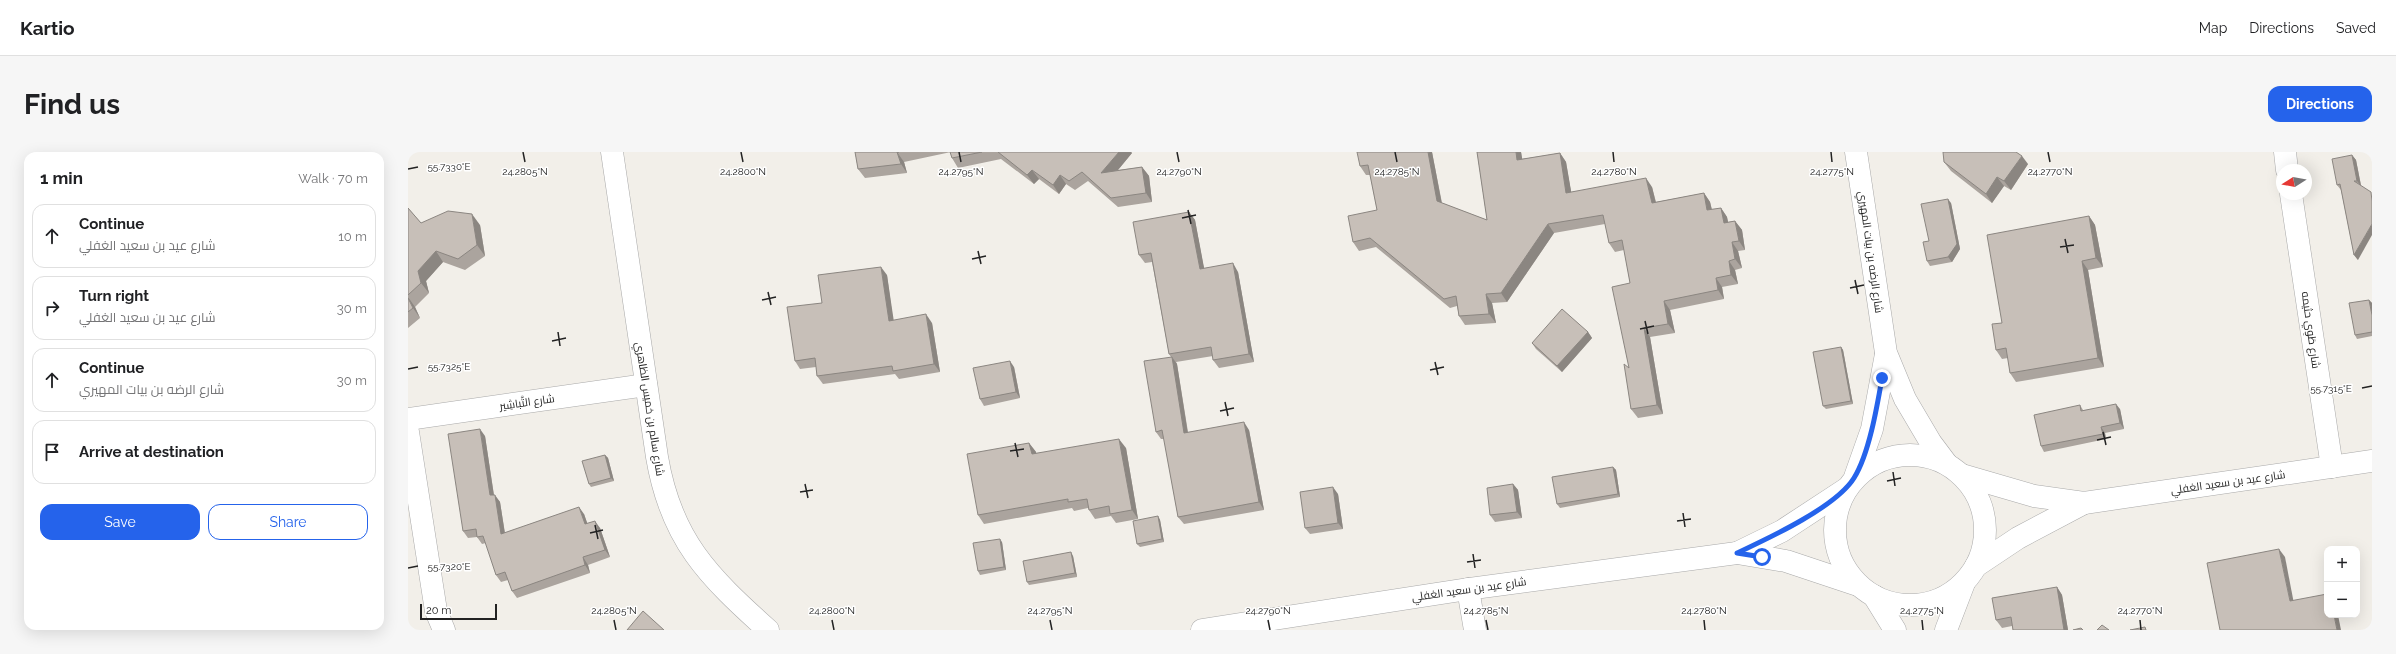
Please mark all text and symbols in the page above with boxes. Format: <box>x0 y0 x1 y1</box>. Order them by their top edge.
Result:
text: Kartio <box>20 17 75 39</box>
text: Map <box>2199 20 2227 36</box>
text: Directions <box>2249 20 2314 36</box>
text: Saved <box>2336 20 2376 36</box>
button: Directions <box>2268 86 2372 122</box>
text: Find us <box>24 88 120 121</box>
text: 55.7330°E <box>427 161 471 172</box>
north arrow <box>2276 164 2312 200</box>
text: 24.2805°N <box>502 166 548 177</box>
text: 24.2800°N <box>720 166 766 177</box>
text: 24.2795°N <box>939 166 983 177</box>
text: 24.2790°N <box>1156 166 1202 177</box>
text: 24.2785°N <box>1375 166 1419 177</box>
text: 24.2780°N <box>1591 166 1637 177</box>
text: 24.2775°N <box>1810 166 1854 177</box>
text: 24.2770°N <box>2028 166 2072 177</box>
text: 1 min <box>40 168 83 188</box>
text: Walk · 70 m <box>298 171 368 186</box>
street label: شارع الرضه بن بيات المهيري <box>1854 190 1885 314</box>
text: Continue <box>79 215 144 233</box>
icon: ahead <box>41 225 63 247</box>
text: 10 m <box>338 229 367 244</box>
text: شارع عيد بن سعيد الغفلي <box>79 238 216 253</box>
text: Turn right <box>79 287 149 305</box>
street label: شارع طَوِي حثيمه <box>2297 291 2322 370</box>
icon: right <box>41 297 63 319</box>
text: 30 m <box>337 301 367 316</box>
text: شارع عيد بن سعيد الغفلي <box>79 310 216 325</box>
street label: شارع سالم بن خميس الظاهري <box>631 341 667 477</box>
text: Continue <box>79 359 144 377</box>
text: 55.7325°E <box>428 361 470 372</box>
icon: ahead <box>41 369 63 391</box>
route end <box>1873 369 1891 387</box>
text: 30 m <box>337 373 367 388</box>
text: شارع الرضه بن بيات المهيري <box>79 382 224 397</box>
text: 55.7315°E <box>2310 383 2352 394</box>
street label: شارع التَّباشِير <box>498 391 556 414</box>
icon: arrive <box>41 441 63 463</box>
text: Arrive at destination <box>79 443 224 461</box>
street label: شارع عيد بن سعيد الغفلي <box>2170 468 2286 499</box>
button: Save <box>40 504 200 540</box>
button: Share <box>208 504 368 540</box>
map controls <box>2324 546 2360 618</box>
button: + <box>2324 546 2360 582</box>
route start <box>1753 548 1771 566</box>
text: 55.7320°E <box>427 561 471 572</box>
street label: شارع عيد بن سعيد الغفلي <box>1411 575 1527 606</box>
button: − <box>2324 582 2360 618</box>
scale bar <box>420 602 497 621</box>
text: 20 m <box>426 604 451 617</box>
text: 24.2805°N <box>591 605 637 616</box>
text: 24.2800°N <box>809 605 855 616</box>
text: 24.2795°N <box>1028 605 1072 616</box>
text: 24.2790°N <box>1245 605 1291 616</box>
text: 24.2785°N <box>1464 605 1508 616</box>
text: 24.2780°N <box>1681 605 1727 616</box>
text: 24.2775°N <box>1900 605 1944 616</box>
text: 24.2770°N <box>2118 605 2162 616</box>

